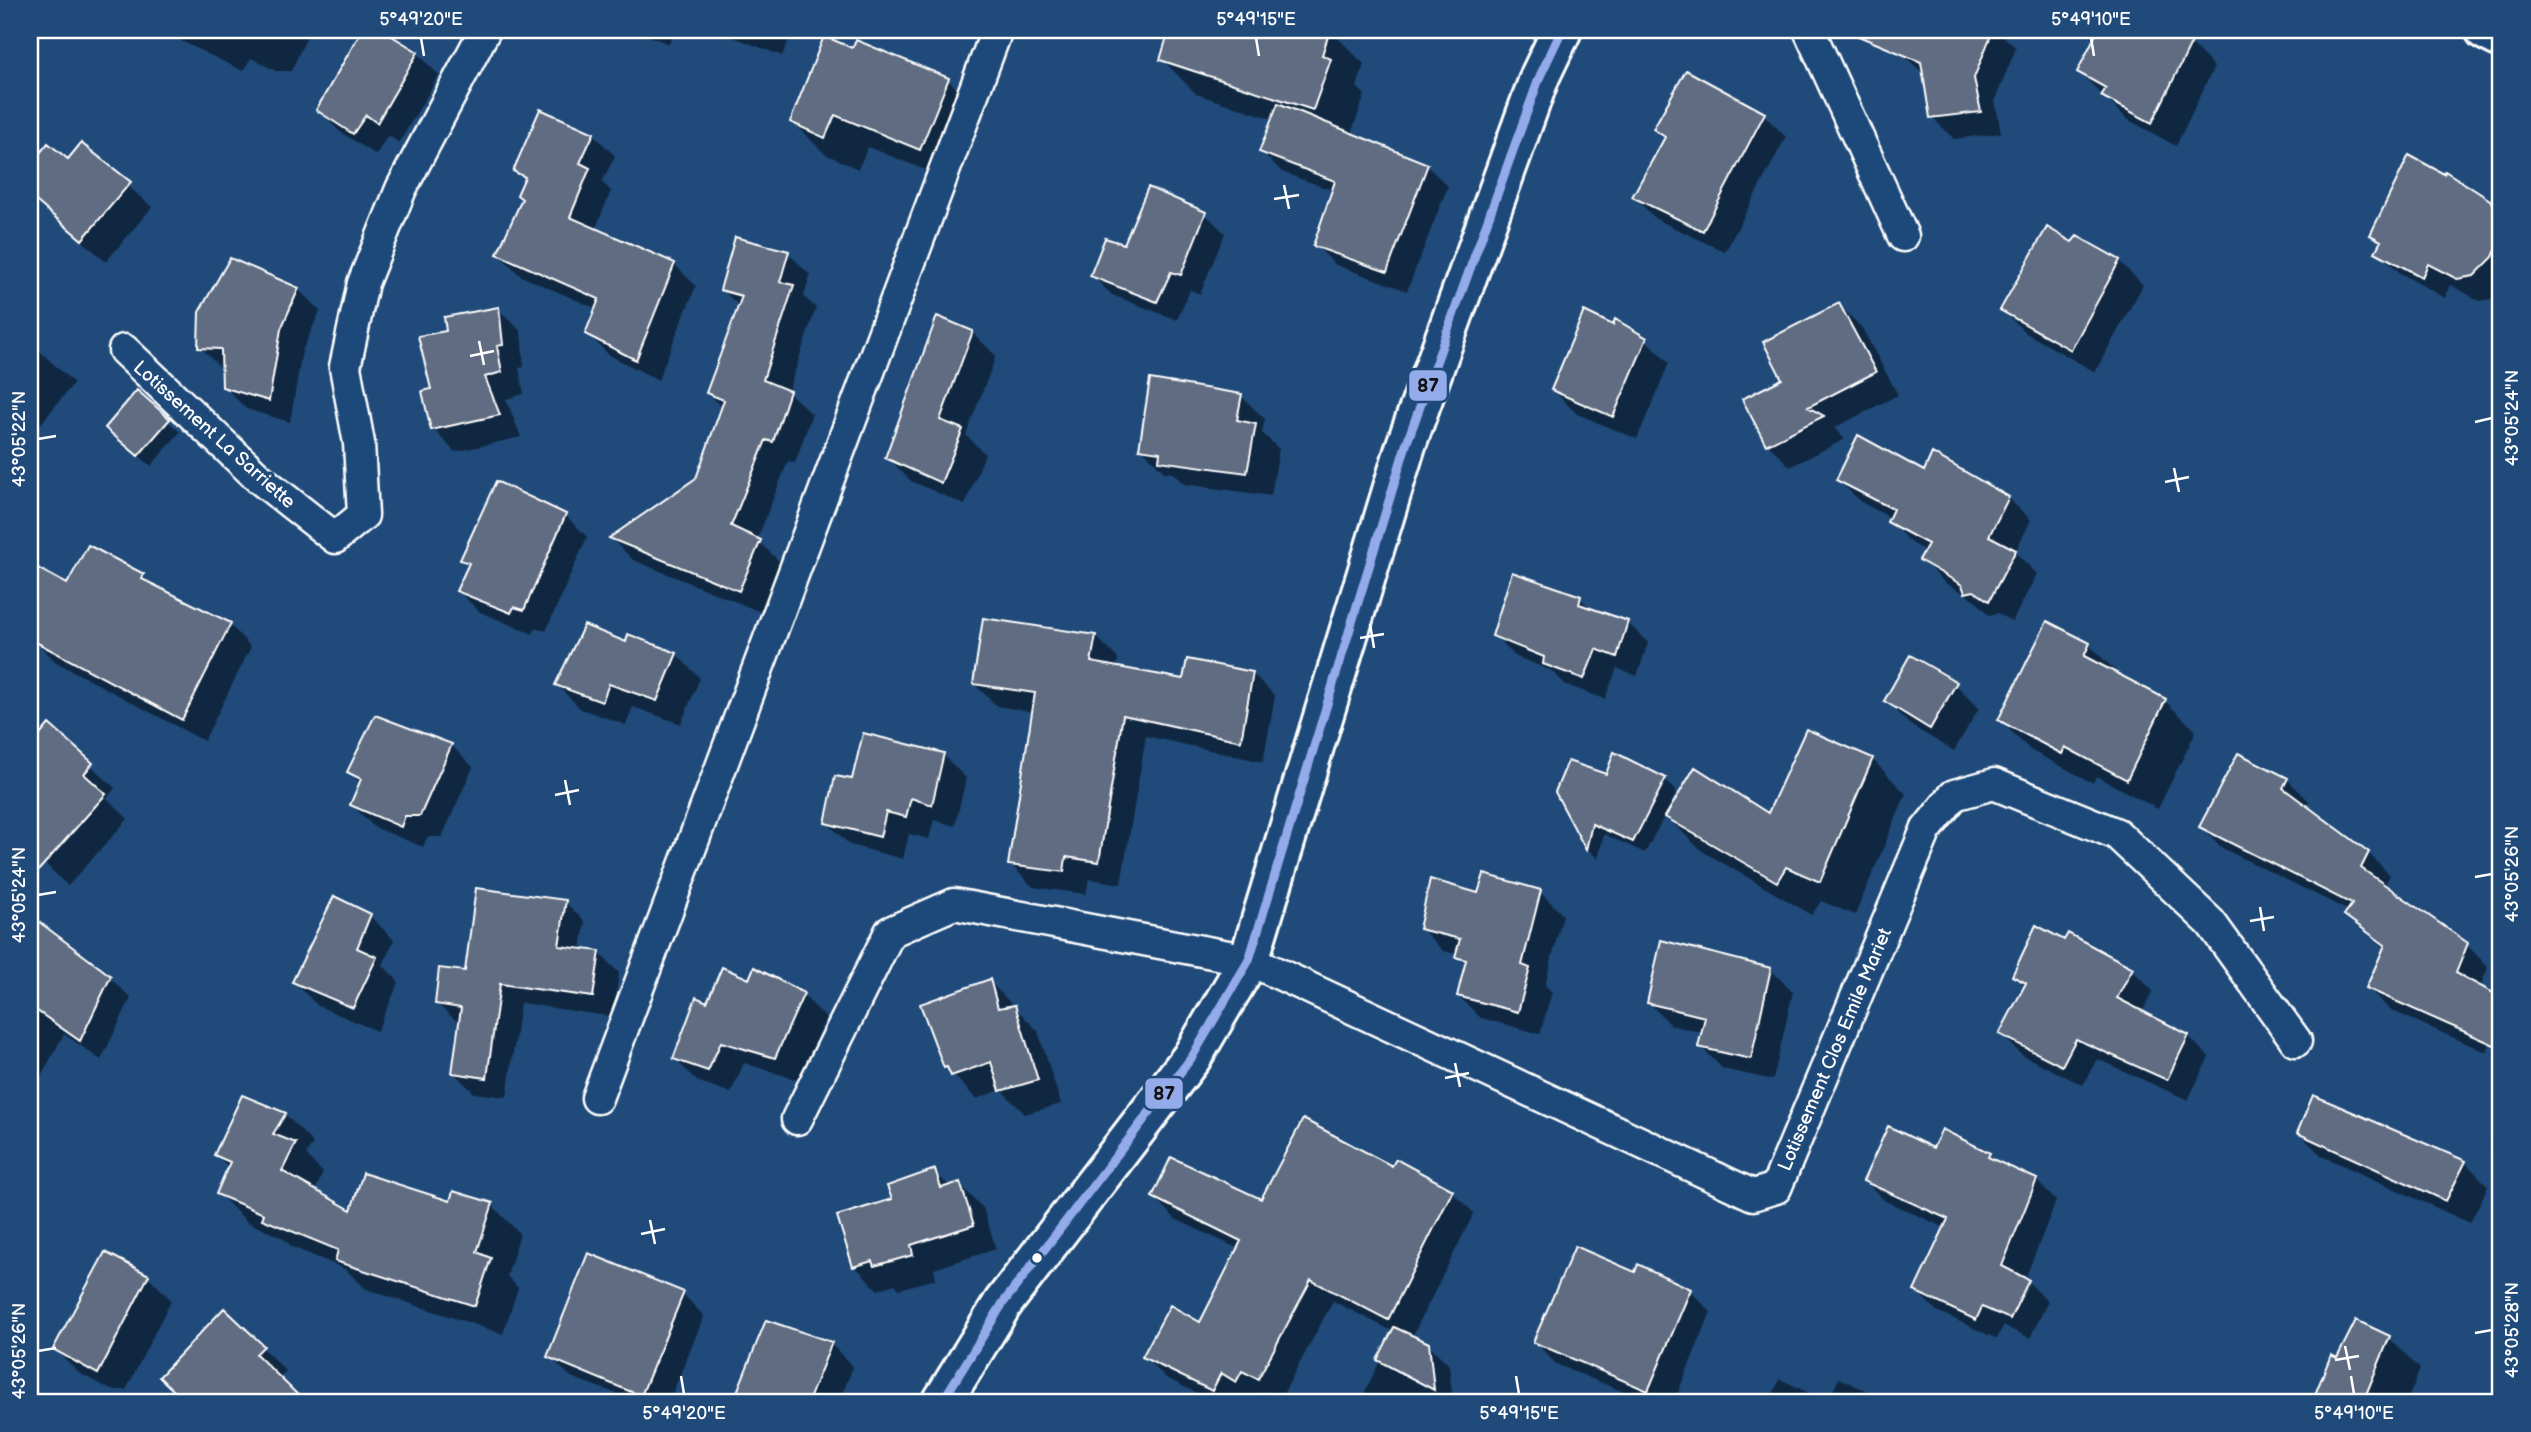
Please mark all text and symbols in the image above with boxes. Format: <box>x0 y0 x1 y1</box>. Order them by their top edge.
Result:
text: 5°49'20"E <box>379 9 463 30</box>
text: 5°49'15"E <box>1216 9 1296 30</box>
text: 5°49'10"E <box>2051 9 2131 30</box>
street label: Lotissement La Sarriette <box>128 356 300 514</box>
line badge: 87 <box>1408 369 1448 402</box>
text: 43°05'24"N <box>2502 370 2523 466</box>
text: 87 <box>1417 375 1439 398</box>
text: 43°05'22"N <box>9 391 30 487</box>
text: 43°05'26"N <box>2502 826 2523 922</box>
text: 43°05'24"N <box>9 847 30 943</box>
street label: Lotissement Clos Emile Mariet <box>1774 925 1897 1174</box>
line badge: 87 <box>1144 1077 1184 1110</box>
text: 87 <box>1153 1083 1175 1106</box>
unlabelled marker <box>1030 1251 1044 1265</box>
text: 43°05'28"N <box>2502 1282 2523 1378</box>
text: 43°05'26"N <box>9 1303 30 1399</box>
text: 5°49'20"E <box>642 1403 726 1424</box>
text: 5°49'15"E <box>1479 1403 1559 1424</box>
text: 5°49'10"E <box>2314 1403 2394 1424</box>

